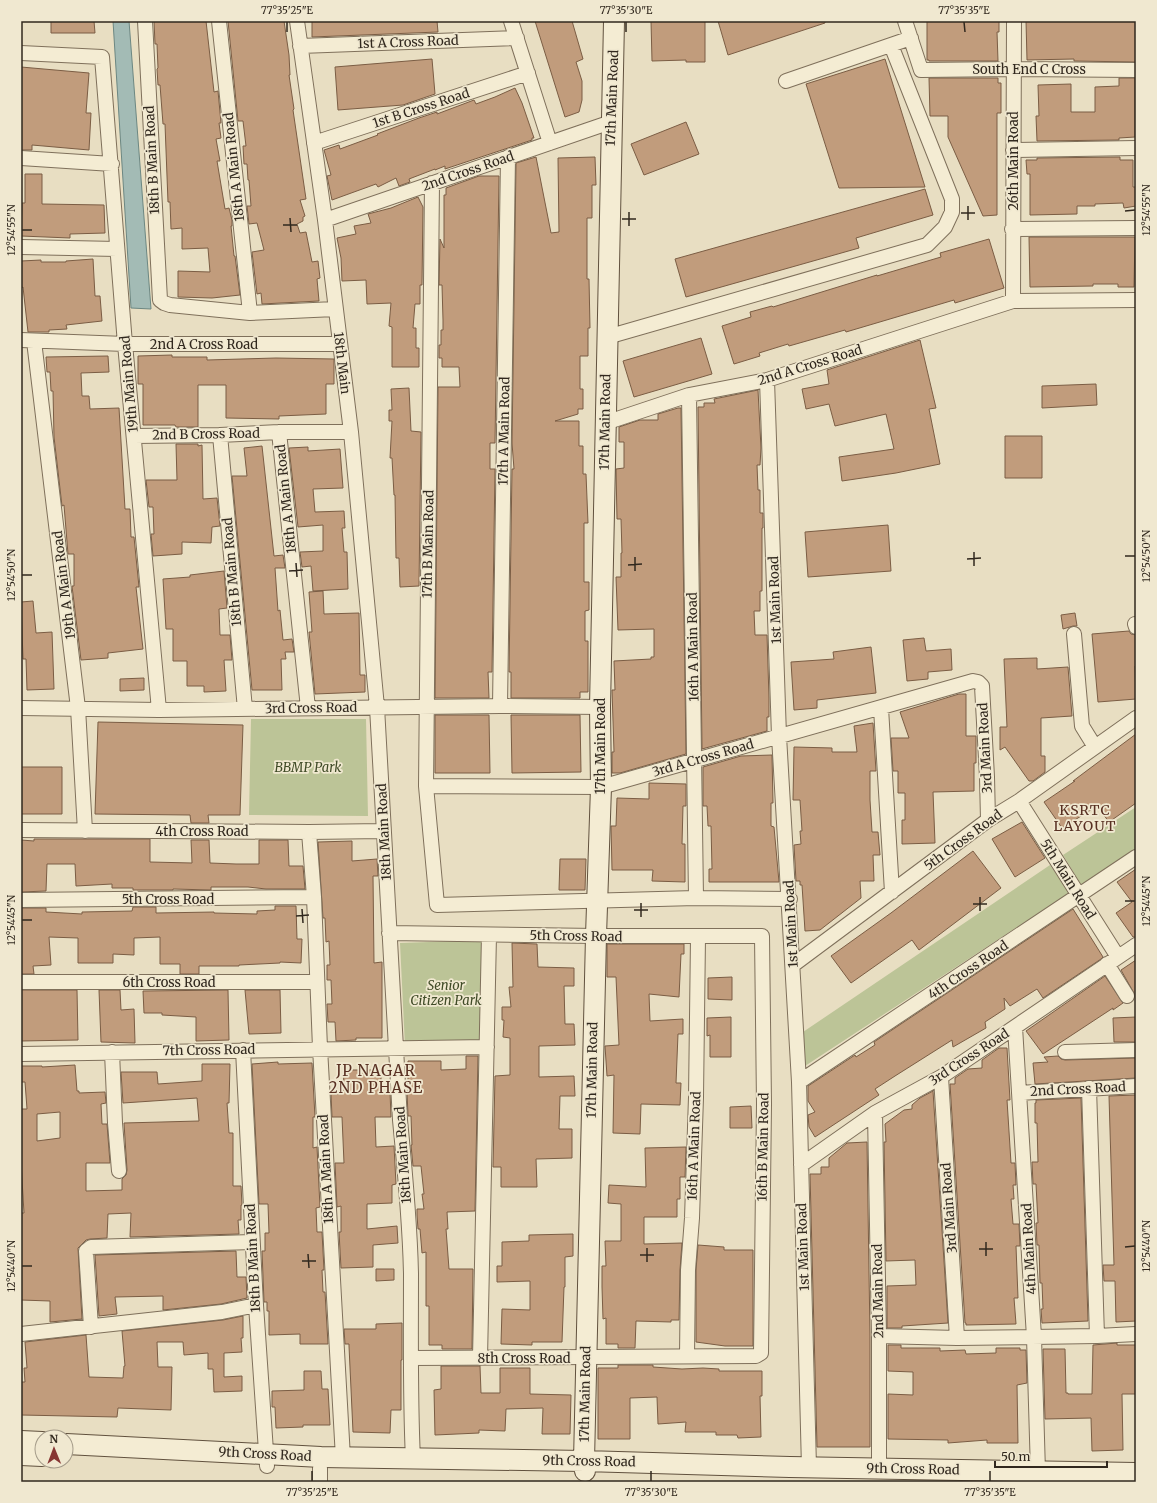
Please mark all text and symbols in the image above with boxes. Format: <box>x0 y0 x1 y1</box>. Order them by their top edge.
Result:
text: 77°35'25"E <box>261 4 314 17</box>
text: 77°35'30"E <box>600 4 653 17</box>
text: 77°35'35"E <box>938 4 990 17</box>
street label: 1st A Cross Road <box>357 32 459 52</box>
street label: 17th Main Road <box>602 49 622 146</box>
street label: South End C Cross <box>972 61 1086 78</box>
street label: 1st B Cross Road <box>370 84 472 132</box>
street label: 18th B Main Road <box>141 105 163 215</box>
street label: 26th Main Road <box>1005 111 1022 211</box>
street label: 18th A Main Road <box>220 112 248 222</box>
street label: 2nd Cross Road <box>420 147 516 195</box>
text: 12°54'55"N <box>1140 184 1153 236</box>
text: 12°54'55"N <box>5 204 18 256</box>
street label: 18th Main <box>330 331 354 395</box>
street label: 19th Main Road <box>116 335 142 433</box>
street label: 2nd A Cross Road <box>150 336 258 353</box>
street label: 2nd A Cross Road <box>756 341 864 389</box>
street label: 17th Main Road <box>596 374 614 470</box>
street label: 17th A Main Road <box>495 376 513 485</box>
street label: 2nd B Cross Road <box>152 425 260 443</box>
street label: 18th A Main Road <box>272 444 300 554</box>
street label: 17th B Main Road <box>419 490 437 598</box>
street label: 18th B Main Road <box>219 517 245 627</box>
text: 12°54'50"N <box>1140 529 1153 582</box>
street label: 19th A Main Road <box>49 530 79 640</box>
text: 12°54'50"N <box>5 548 18 601</box>
street label: 1st Main Road <box>765 556 785 644</box>
street label: 16th A Main Road <box>684 592 702 702</box>
street label: 17th Main Road <box>592 698 609 794</box>
street label: 3rd Cross Road <box>265 699 357 717</box>
street label: 3rd Main Road <box>974 702 996 794</box>
street label: 3rd A Cross Road <box>650 735 756 781</box>
park label: BBMP Park <box>275 759 341 776</box>
street label: 18th Main Road <box>373 783 395 881</box>
district label: KSRTC LAYOUT <box>1053 801 1117 835</box>
street label: 5th Cross Road <box>921 806 1006 874</box>
street label: 4th Cross Road <box>155 823 249 840</box>
street label: 5th Main Road <box>1037 836 1099 922</box>
text: 12°54'45"N <box>1140 875 1153 926</box>
street label: 1st Main Road <box>780 880 802 968</box>
street label: 5th Cross Road <box>122 891 214 908</box>
text: 12°54'45"N <box>5 894 18 945</box>
street label: 5th Cross Road <box>530 927 623 945</box>
street label: 4th Cross Road <box>925 937 1012 1003</box>
street label: 6th Cross Road <box>122 974 216 991</box>
park label: Senior Citizen Park <box>410 977 482 1009</box>
street label: 17th Main Road <box>583 1022 601 1118</box>
street label: 3rd Cross Road <box>926 1025 1012 1089</box>
street label: 7th Cross Road <box>163 1041 256 1059</box>
district label: JP NAGAR 2ND PHASE <box>329 1061 423 1097</box>
street label: 2nd Cross Road <box>1030 1078 1127 1100</box>
street label: 16th A Main Road <box>684 1091 704 1201</box>
street label: 16th B Main Road <box>754 1092 772 1202</box>
street label: 18th Main Road <box>391 1106 415 1204</box>
street label: 18th A Main Road <box>315 1114 337 1224</box>
street label: 3rd Main Road <box>937 1162 961 1254</box>
street label: 18th B Main Road <box>242 1203 264 1313</box>
street label: 1st Main Road <box>793 1203 813 1291</box>
street label: 4th Main Road <box>1018 1203 1040 1295</box>
text: 12°54'40"N <box>1140 1220 1153 1272</box>
text: 12°54'40"N <box>5 1240 18 1292</box>
street label: 2nd Main Road <box>869 1243 887 1338</box>
street label: 17th Main Road <box>576 1346 594 1442</box>
street label: 8th Cross Road <box>477 1350 571 1367</box>
north arrow <box>34 1429 74 1469</box>
text: N <box>49 1432 59 1446</box>
street label: 9th Cross Road <box>218 1443 312 1465</box>
scale bar <box>995 1443 1107 1469</box>
text: 50 m <box>1001 1449 1030 1464</box>
street label: 9th Cross Road <box>542 1452 636 1470</box>
street label: 9th Cross Road <box>866 1460 960 1478</box>
text: 77°35'25"E <box>286 1486 339 1499</box>
text: 77°35'30"E <box>625 1486 678 1499</box>
text: 77°35'35"E <box>964 1486 1016 1499</box>

